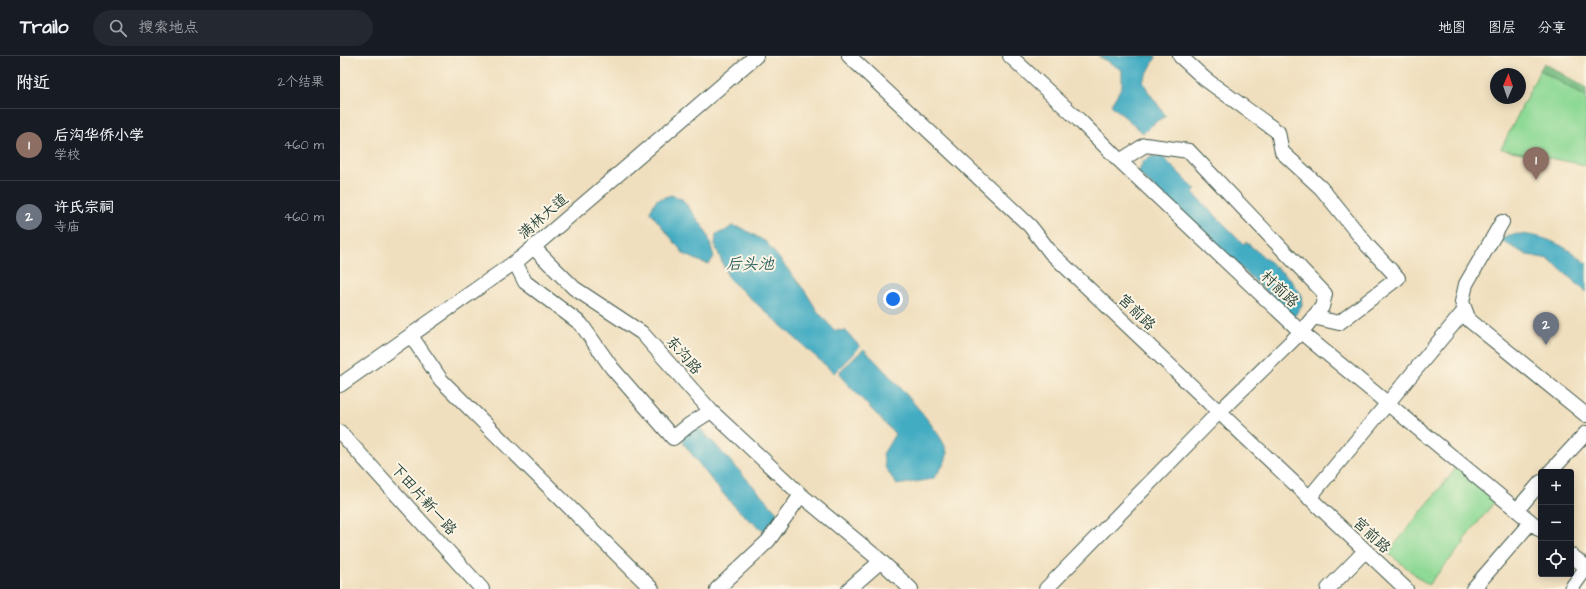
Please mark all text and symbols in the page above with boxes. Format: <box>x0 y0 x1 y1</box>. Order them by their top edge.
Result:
search box <box>93 10 373 46</box>
text: Trailo <box>20 14 69 41</box>
icon: search <box>107 17 129 39</box>
text: 搜索地点 <box>139 17 199 38</box>
text: 地图 <box>1438 18 1466 38</box>
text: 图层 <box>1488 18 1516 38</box>
text: 分享 <box>1538 18 1566 38</box>
north arrow <box>1490 68 1526 104</box>
text: 附近 <box>16 71 50 95</box>
text: 2个结果 <box>278 73 324 91</box>
text: 后沟华侨小学 <box>54 125 144 146</box>
text: 1 <box>28 136 30 154</box>
text: 460 m <box>283 136 324 154</box>
text: 学校 <box>54 146 80 164</box>
pin: 1 <box>1523 147 1549 180</box>
street label: 满林大道 <box>514 189 573 244</box>
text: 许氏宗祠 <box>54 197 114 218</box>
text: 2 <box>25 208 33 226</box>
text: 460 m <box>283 208 324 226</box>
text: 寺庙 <box>54 218 80 236</box>
water label: 后头池 <box>726 253 775 275</box>
street label: 村前路 <box>1256 266 1303 313</box>
your location <box>883 289 903 309</box>
street label: 宫前路 <box>1113 289 1160 336</box>
pin: 2 <box>1533 312 1559 345</box>
street label: 东沟路 <box>661 331 706 379</box>
street label: 下田片新一路 <box>386 459 462 540</box>
map controls <box>1538 469 1574 577</box>
button: + <box>1538 469 1574 505</box>
button: − <box>1538 505 1574 541</box>
street label: 宫前路 <box>1348 512 1395 558</box>
button: locate <box>1538 541 1574 577</box>

